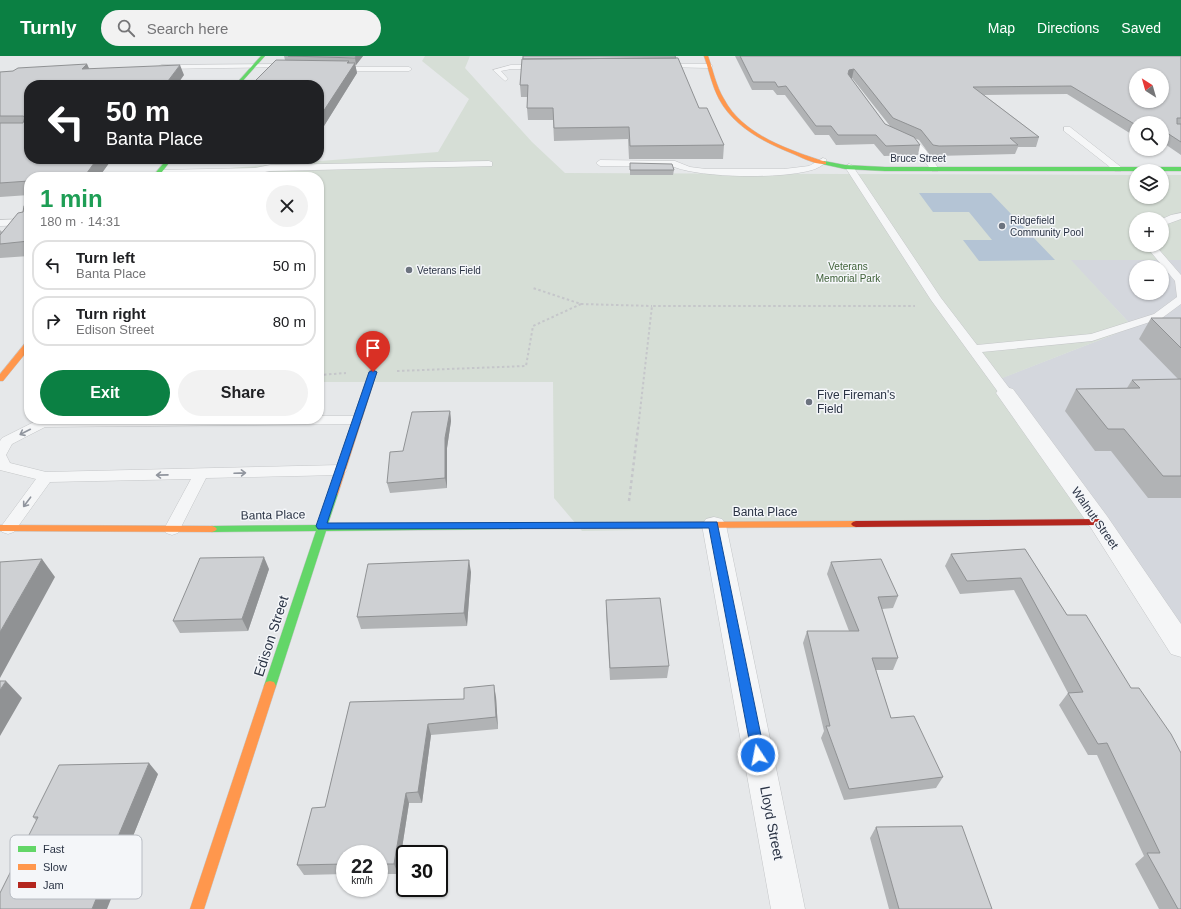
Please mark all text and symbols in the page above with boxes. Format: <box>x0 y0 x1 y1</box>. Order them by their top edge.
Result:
search box <box>101 10 381 46</box>
text: Turnly <box>20 17 77 38</box>
icon: search <box>115 17 137 39</box>
text: Search here <box>147 20 228 37</box>
text: Map <box>988 20 1015 36</box>
text: Directions <box>1037 20 1099 36</box>
text: Saved <box>1121 20 1161 36</box>
north arrow <box>1129 68 1169 108</box>
map controls <box>1129 68 1169 300</box>
icon: left <box>40 96 92 148</box>
text: 50 m <box>106 96 170 127</box>
button: search <box>1129 116 1169 156</box>
text: Banta Place <box>106 129 203 149</box>
street label: Bruce Street <box>890 153 946 164</box>
button: layers <box>1129 164 1169 204</box>
text: 1 min <box>40 185 103 212</box>
button: close <box>266 185 308 227</box>
button: + <box>1129 212 1169 252</box>
text: 180 m · 14:31 <box>40 214 120 229</box>
place label: Ridgefield Community Pool <box>1010 215 1083 238</box>
marker: Ridgefield Community Pool <box>997 221 1007 231</box>
text: Turn left <box>76 249 135 266</box>
icon: left <box>42 254 64 276</box>
text: 50 m <box>273 257 306 274</box>
button: − <box>1129 260 1169 300</box>
park label: Veterans Memorial Park <box>816 261 881 284</box>
marker: Veterans Field <box>404 265 414 275</box>
place label: Veterans Field <box>417 265 481 276</box>
text: Banta Place <box>76 266 146 281</box>
text: Turn right <box>76 305 146 322</box>
icon: right <box>42 310 64 332</box>
text: 80 m <box>273 313 306 330</box>
text: Edison Street <box>76 322 154 337</box>
pin <box>356 331 390 372</box>
icon: arrive <box>362 337 384 359</box>
button: Exit <box>40 370 170 416</box>
button: Share <box>178 370 308 416</box>
place label: Five Fireman's Field <box>817 388 895 416</box>
marker: Five Fireman's Field <box>804 397 814 407</box>
one-way arrow <box>19 429 31 436</box>
one-way arrow <box>233 469 246 477</box>
one-way arrow <box>156 471 169 479</box>
street label: Walnut Street <box>1069 484 1122 552</box>
one-way arrow <box>23 497 31 508</box>
street label: Banta Place <box>733 505 798 519</box>
street label: Banta Place <box>241 507 306 523</box>
street label: Edison Street <box>250 593 292 678</box>
position arrow <box>737 734 779 776</box>
street label: Lloyd Street <box>757 785 787 861</box>
legend <box>10 835 142 899</box>
text: Fast <box>43 843 64 855</box>
speed limit sign: 30 <box>396 845 448 897</box>
text: 22 <box>351 855 373 877</box>
text: Slow <box>43 861 67 873</box>
text: km/h <box>351 875 373 886</box>
text: Jam <box>43 879 64 891</box>

